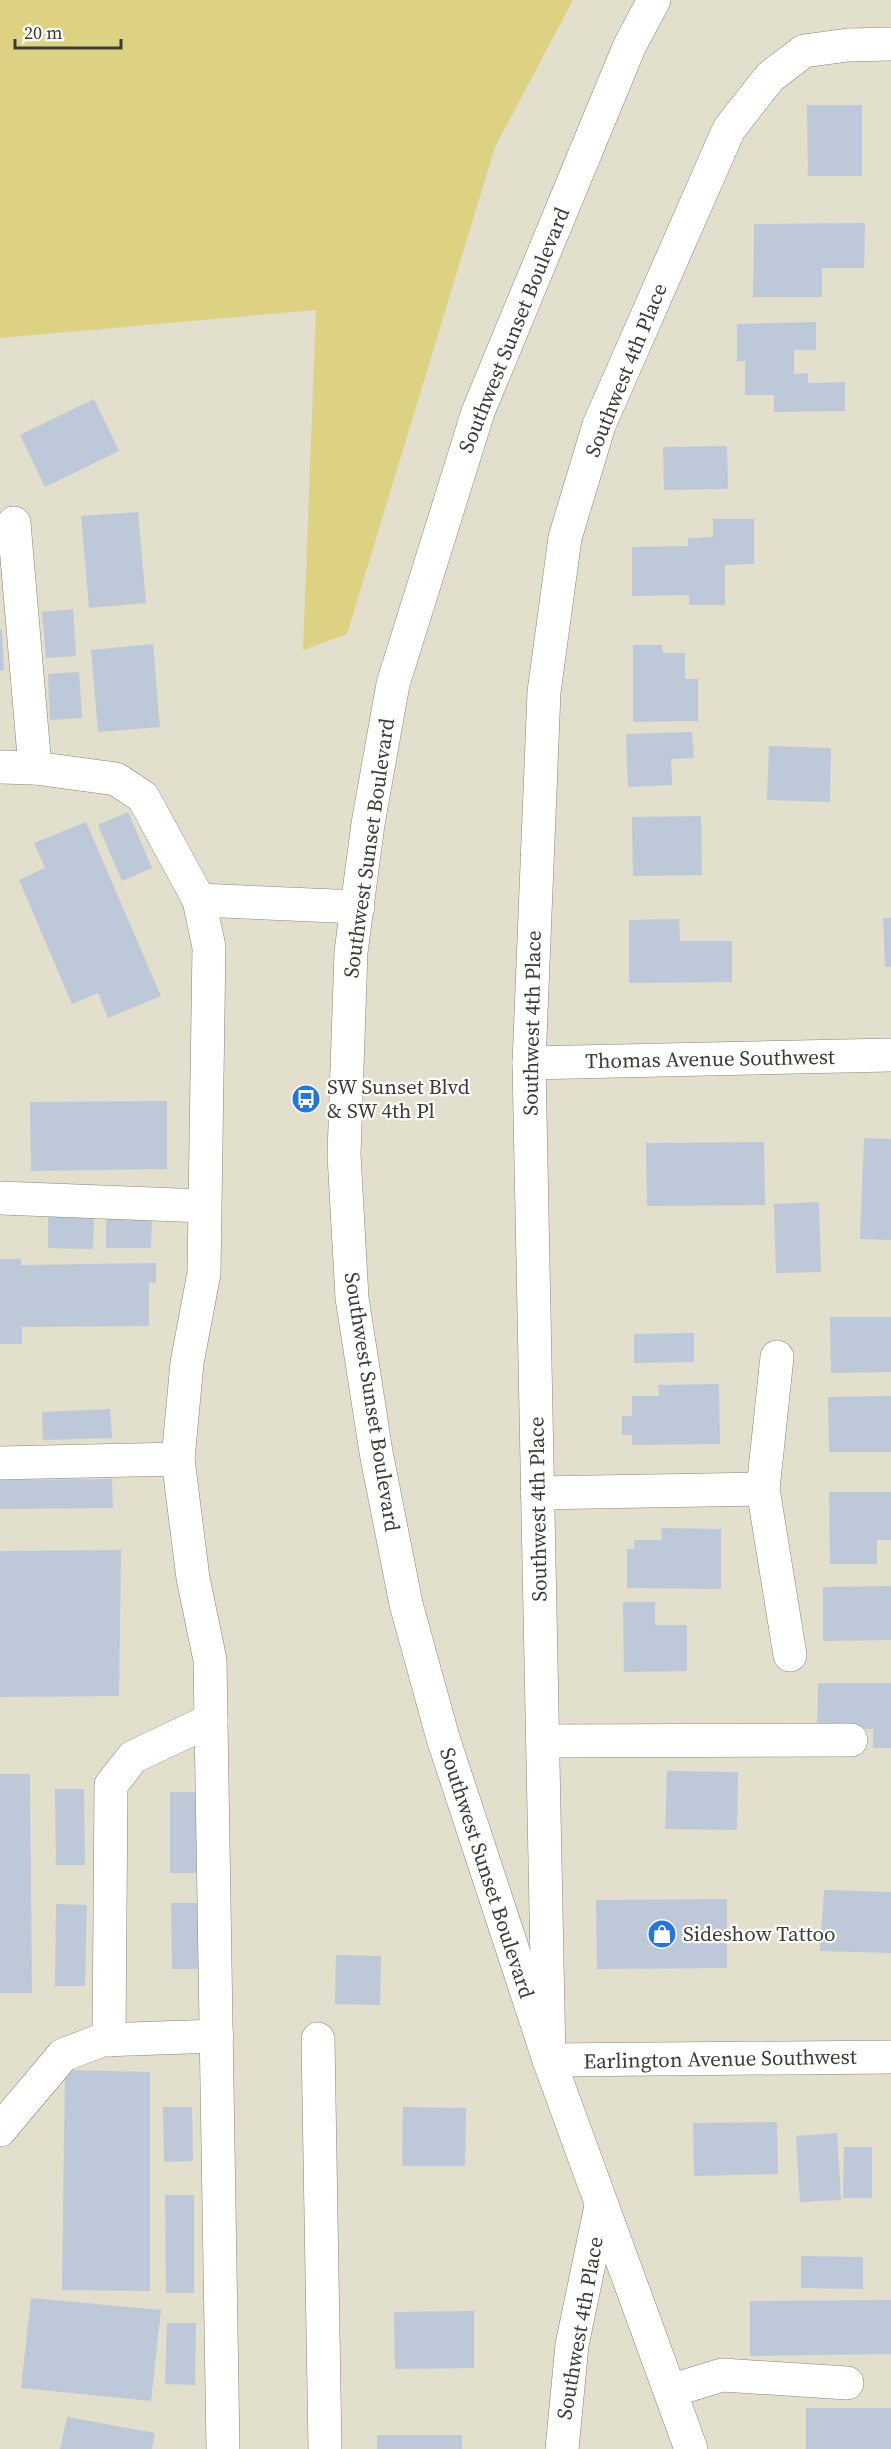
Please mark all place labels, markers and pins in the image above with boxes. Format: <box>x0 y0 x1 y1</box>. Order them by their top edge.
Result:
place label: SW Sunset Blvd & SW 4th Pl <box>327 1072 470 1125</box>
bus stop icon: SW Sunset Blvd & SW 4th Pl <box>290 1083 322 1115</box>
shop icon: Sideshow Tattoo <box>646 1918 678 1950</box>
place label: Sideshow Tattoo <box>683 1919 836 1948</box>

